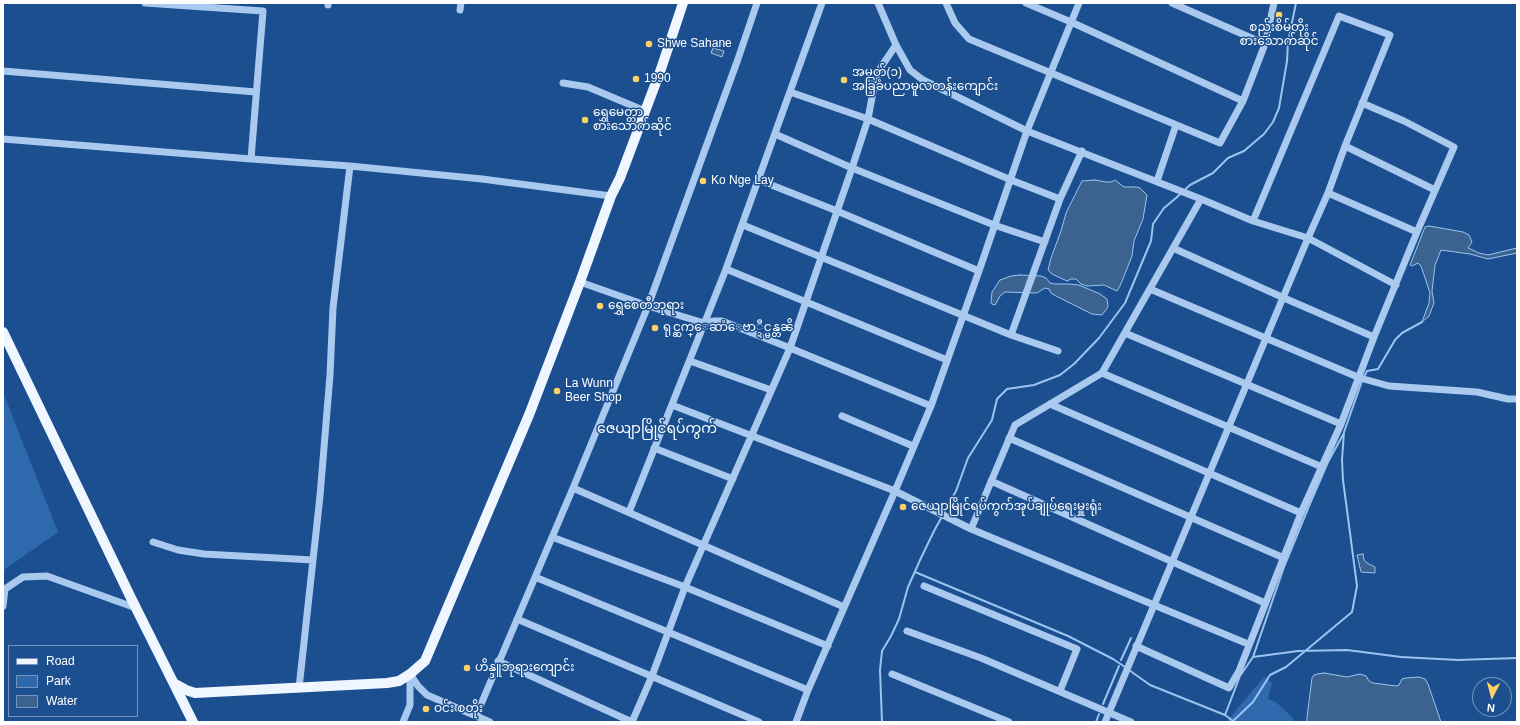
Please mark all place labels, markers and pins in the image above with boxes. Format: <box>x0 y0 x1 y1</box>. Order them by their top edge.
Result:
marker: စည်းစိမ်တိုး စားသောက်ဆိုင် <box>1274 10 1284 20</box>
place label: စည်းစိမ်တိုး စားသောက်ဆိုင် <box>1240 21 1318 49</box>
place label: Shwe Sahane <box>657 37 732 51</box>
marker: Shwe Sahane <box>644 39 654 49</box>
place label: အမှတ်(၁) အခြခံပညာမူလတန်းကျောင်း <box>852 66 998 94</box>
place label: 1990 <box>644 72 671 86</box>
marker: 1990 <box>631 74 641 84</box>
marker: အမှတ်(၁) အခြခံပညာမူလတန်းကျောင်း <box>839 75 849 85</box>
place label: ရွှေမေတ္တာ စားသောက်ဆိုင် <box>593 106 672 134</box>
marker: ရွှေမေတ္တာ စားသောက်ဆိုင် <box>580 115 590 125</box>
place label: Ko Nge Lay <box>711 174 774 188</box>
marker: Ko Nge Lay <box>698 176 708 186</box>
place label: ရွှေစေတီဘုရား <box>608 299 684 313</box>
marker: ရွှေစေတီဘုရား <box>595 301 605 311</box>
place label: ရုင္ဆက္ေဆာံေဗာ္ဍဳင္မန္တၼိ <box>663 321 794 335</box>
marker: ရုင္ဆက္ေဆာံေဗာ္ဍဳင္မန္တၼိ <box>650 323 660 333</box>
place label: La Wunn Beer Shop <box>565 377 622 405</box>
marker: La Wunn Beer Shop <box>552 386 562 396</box>
place label: ဇေယျာမြိုင်ရပ်ကွက်အုပ်ချုပ်ရေးမှူးရုံး <box>911 500 1102 514</box>
marker: ဇေယျာမြိုင်ရပ်ကွက်အုပ်ချုပ်ရေးမှူးရုံး <box>898 502 908 512</box>
place label: ဟိန္ဒူဘုရားကျောင်း <box>475 661 574 675</box>
marker: ဟိန္ဒူဘုရားကျောင်း <box>462 663 472 673</box>
place label: ဝင်း စတိုး <box>434 702 483 716</box>
marker: ဝင်း စတိုး <box>421 704 431 714</box>

